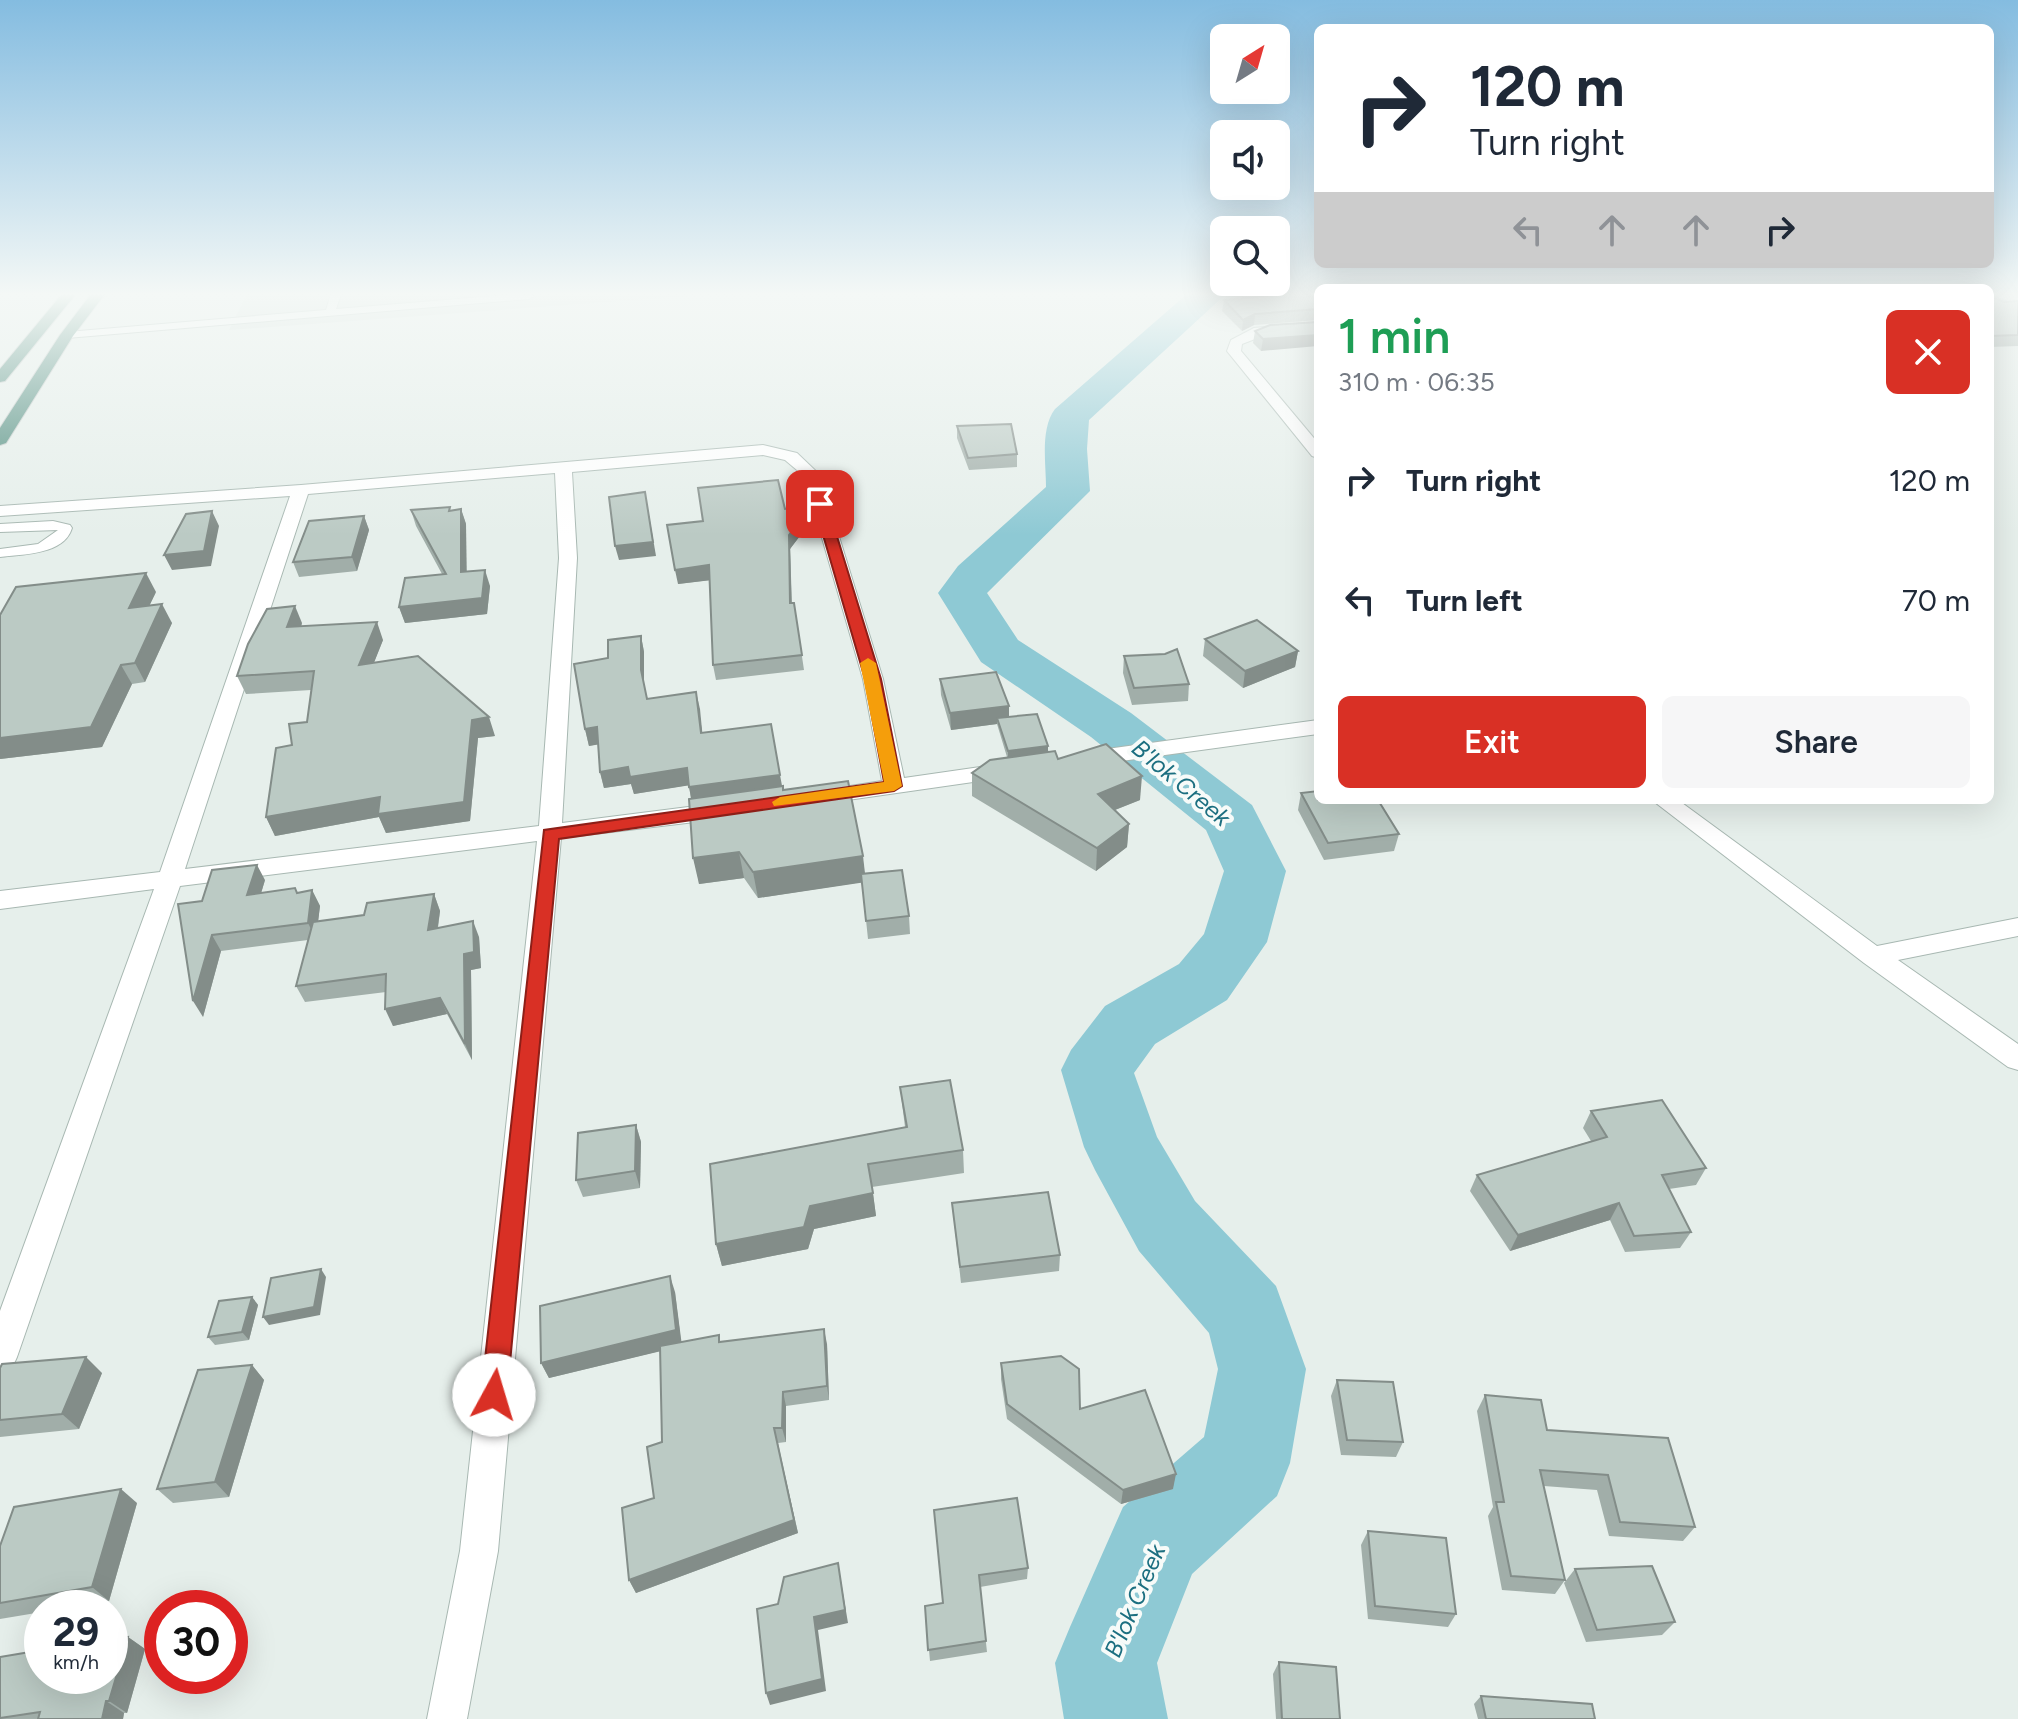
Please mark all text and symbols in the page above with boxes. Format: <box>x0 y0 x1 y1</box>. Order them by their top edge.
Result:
north arrow <box>1210 24 1290 104</box>
map controls <box>1210 24 1290 296</box>
text: 120 m <box>1470 53 1625 120</box>
icon: right <box>1338 56 1442 160</box>
button: sound <box>1210 120 1290 200</box>
text: Turn right <box>1470 121 1625 164</box>
icon: left <box>1506 208 1550 252</box>
icon: ahead <box>1590 208 1634 252</box>
icon: ahead <box>1674 208 1718 252</box>
icon: right <box>1758 208 1802 252</box>
button: search <box>1210 216 1290 296</box>
text: 1 min <box>1338 307 1450 365</box>
button: close <box>1886 310 1970 394</box>
text: 310 m · 06:35 <box>1338 366 1495 398</box>
icon: right <box>1338 458 1382 502</box>
text: Turn right <box>1406 462 1541 499</box>
text: 120 m <box>1889 462 1970 499</box>
pin <box>786 470 854 538</box>
icon: arrive <box>798 482 842 526</box>
icon: left <box>1338 578 1382 622</box>
text: Turn left <box>1406 582 1523 619</box>
text: 70 m <box>1902 582 1970 619</box>
button: Exit <box>1338 696 1646 788</box>
button: Share <box>1662 696 1970 788</box>
water label: B'lok Creek <box>1126 733 1238 833</box>
position arrow <box>452 1353 536 1437</box>
water label: B'lok Creek <box>1098 1539 1172 1662</box>
speed limit sign: 30 <box>144 1590 248 1694</box>
text: 29 <box>53 1608 99 1656</box>
text: km/h <box>53 1650 99 1674</box>

